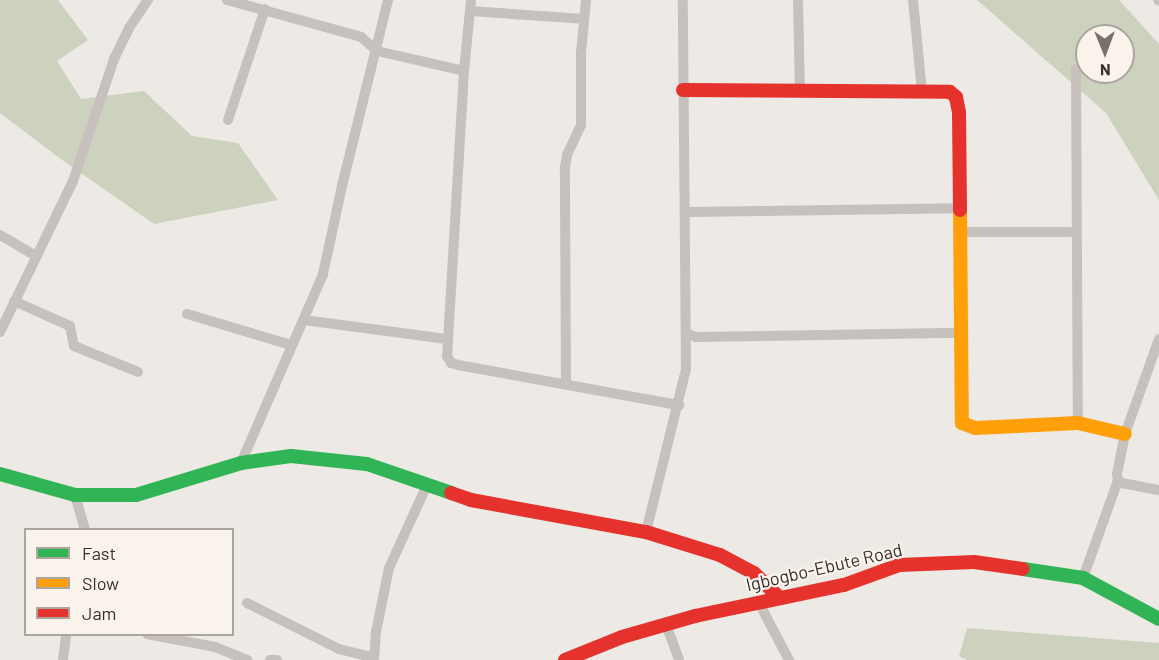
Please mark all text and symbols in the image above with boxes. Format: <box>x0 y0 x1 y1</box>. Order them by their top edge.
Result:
north arrow <box>1075 24 1135 84</box>
text: N <box>1100 61 1111 80</box>
legend <box>24 528 234 636</box>
street label: Igbogbo-Ebute Road <box>744 539 904 595</box>
text: Fast <box>82 542 116 564</box>
text: Slow <box>82 572 119 594</box>
text: Jam <box>82 602 116 624</box>

